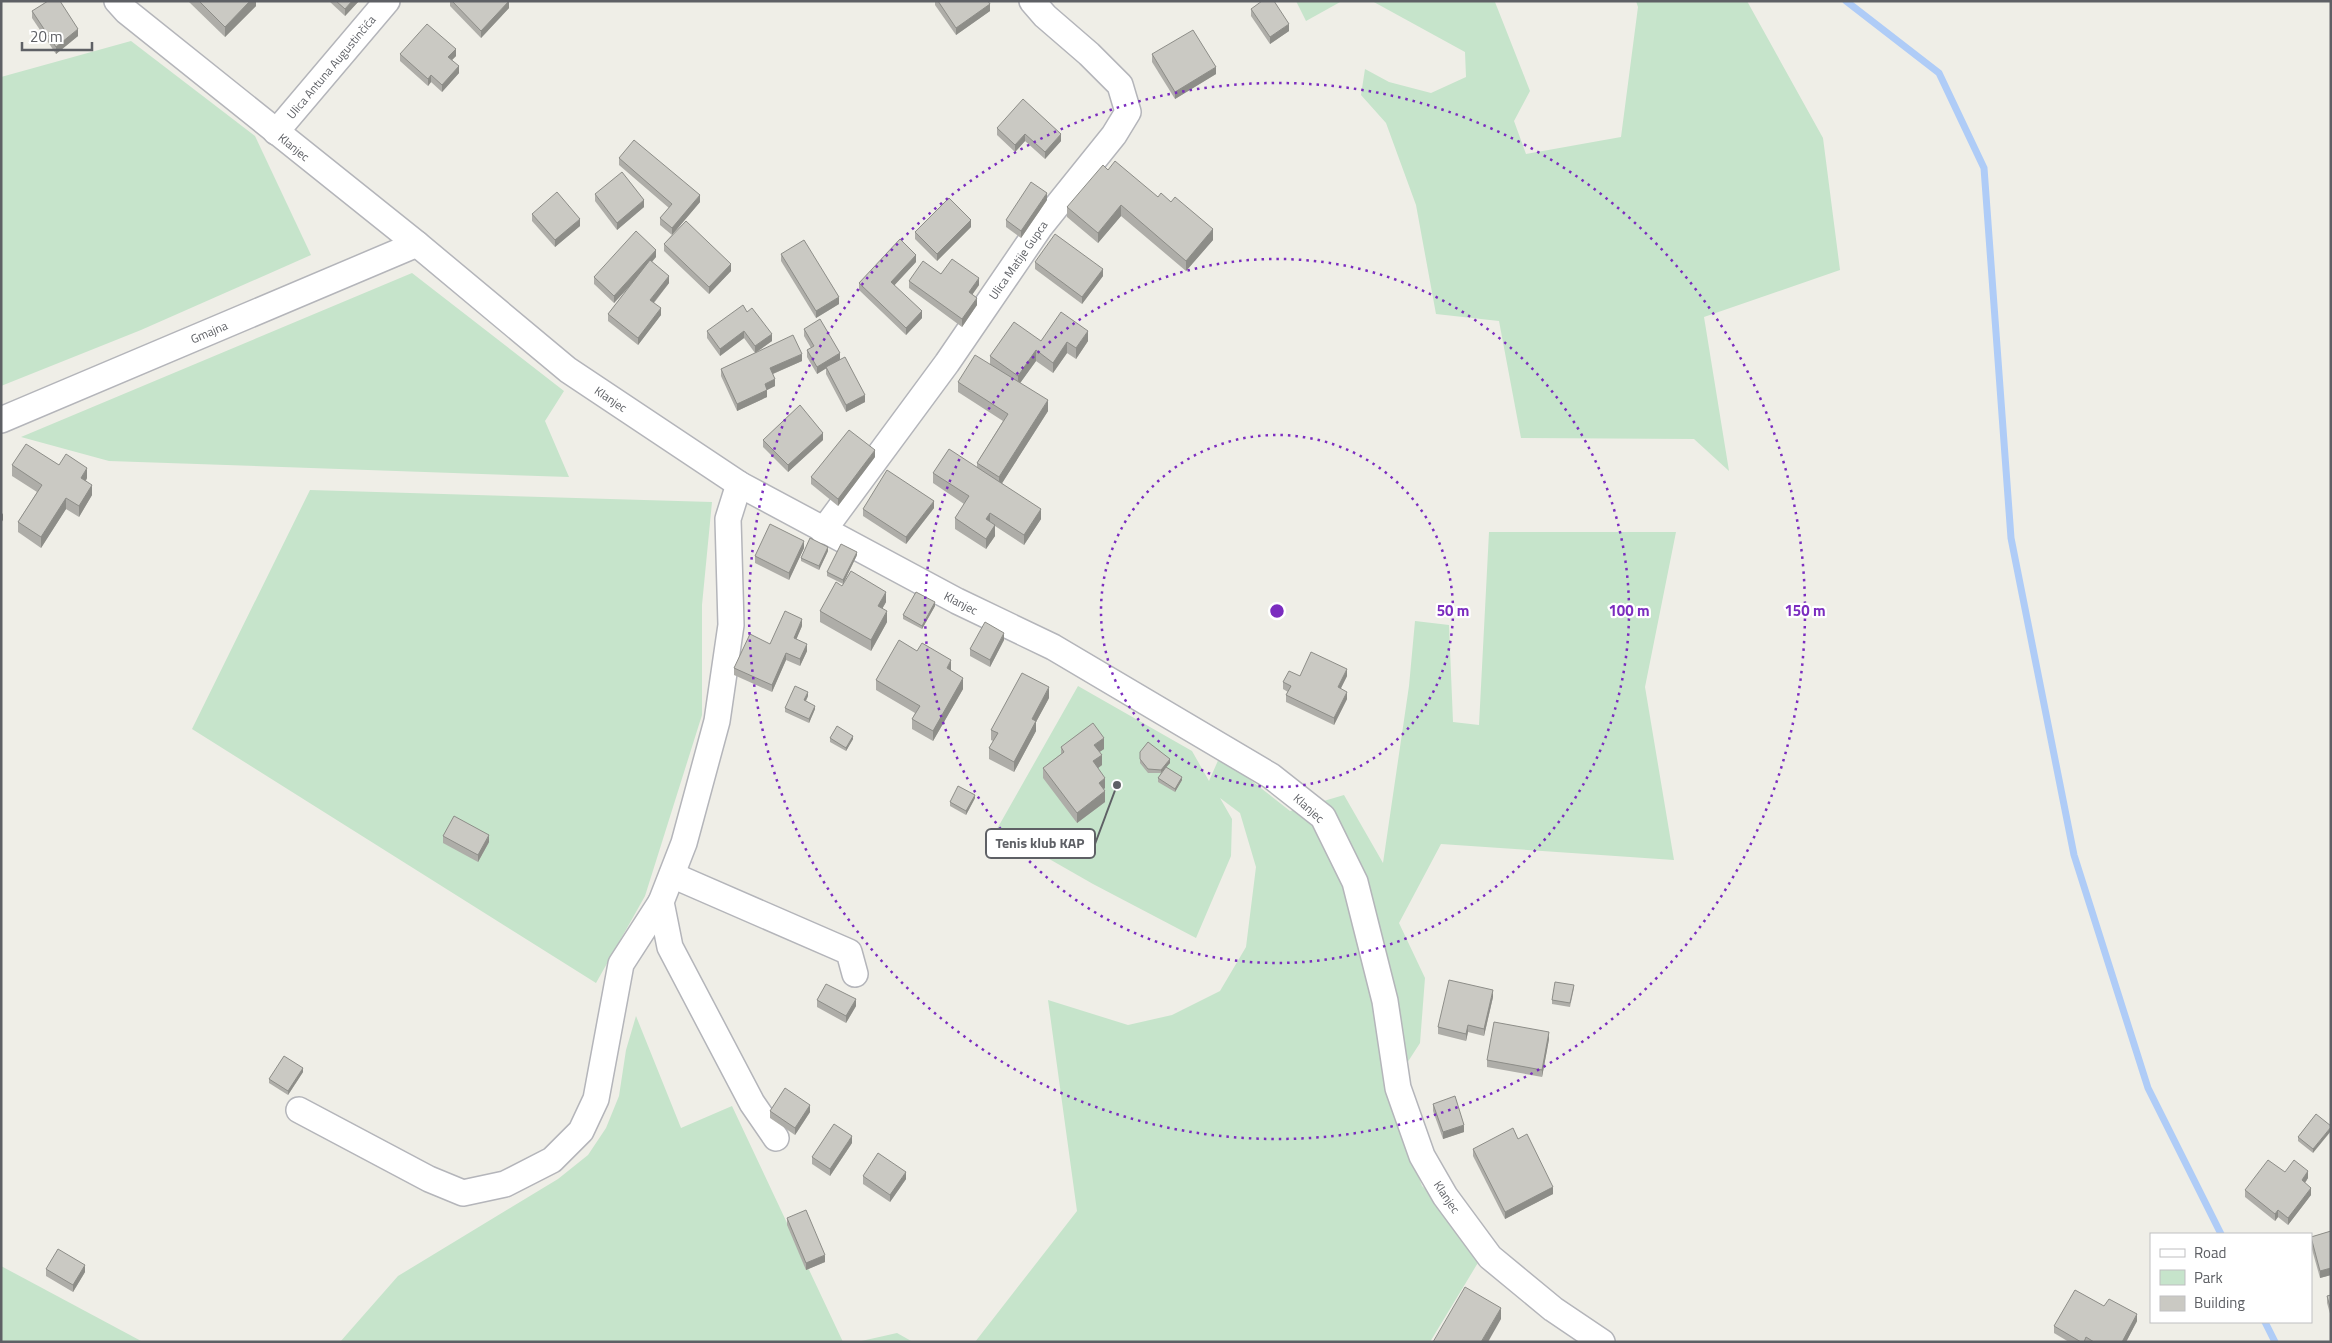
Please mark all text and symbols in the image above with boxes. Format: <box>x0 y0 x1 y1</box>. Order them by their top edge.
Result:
street label: Ulica Antuna Augustinčića <box>282 11 380 123</box>
scale bar <box>22 20 92 52</box>
text: 20 m <box>30 25 63 48</box>
street label: Klanjec <box>274 128 314 166</box>
street label: Ulica Matije Gupca <box>984 217 1052 303</box>
street label: Gmajna <box>188 316 230 348</box>
street label: Klanjec <box>591 381 631 417</box>
street label: Klanjec <box>941 586 981 620</box>
text: 50 m <box>1437 599 1469 622</box>
text: 100 m <box>1608 599 1650 622</box>
text: 150 m <box>1784 599 1826 622</box>
centre of rings <box>1268 602 1286 620</box>
street label: Klanjec <box>1289 789 1329 827</box>
callout: Tenis klub KAP <box>986 829 1095 858</box>
text: Tenis klub KAP <box>996 832 1084 853</box>
street label: Klanjec <box>1429 1177 1465 1217</box>
legend <box>2150 1233 2312 1323</box>
text: Road <box>2194 1241 2226 1264</box>
text: Park <box>2194 1266 2223 1289</box>
text: Building <box>2194 1291 2245 1314</box>

